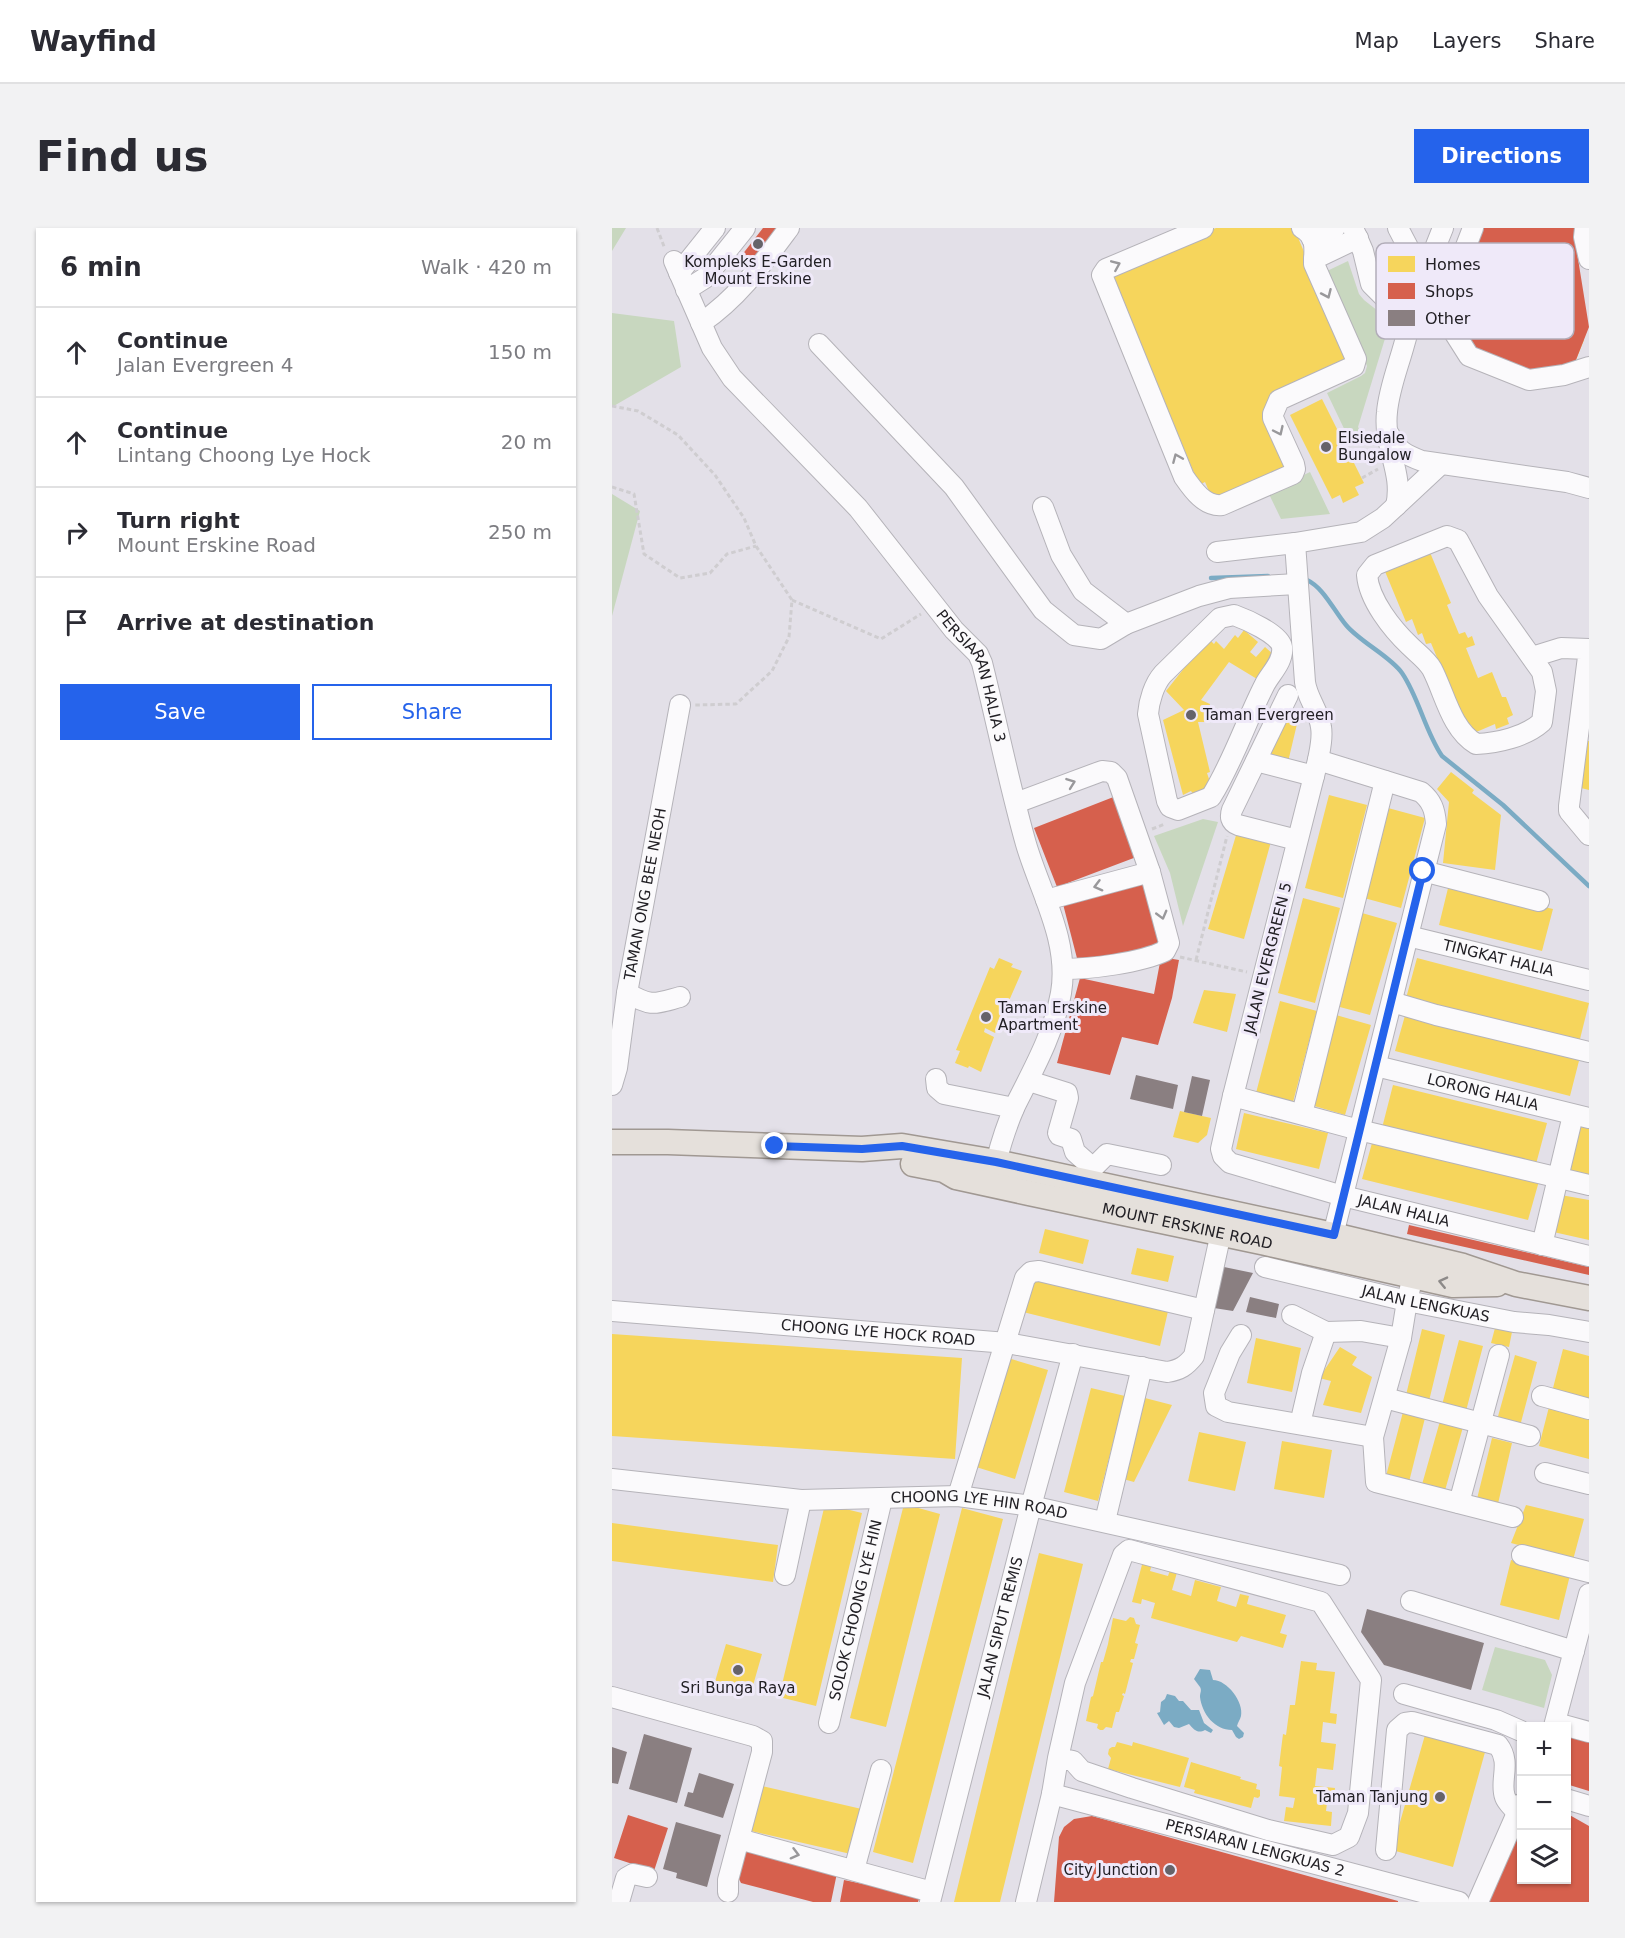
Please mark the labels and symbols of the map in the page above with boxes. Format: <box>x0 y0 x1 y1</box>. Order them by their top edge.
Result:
marker: Kompleks E-Garden Mount Erskine <box>751 237 765 251</box>
legend <box>1376 243 1574 339</box>
place label: Kompleks E-Garden Mount Erskine <box>684 253 832 288</box>
text: Homes <box>1425 255 1481 274</box>
one-way arrow <box>1109 260 1120 272</box>
text: Shops <box>1425 282 1474 301</box>
one-way arrow <box>1320 287 1332 298</box>
text: Other <box>1425 309 1471 328</box>
one-way arrow <box>1272 424 1284 435</box>
place label: Elsiedale Bungalow <box>1338 429 1412 464</box>
marker: Elsiedale Bungalow <box>1319 440 1333 454</box>
one-way arrow <box>1172 454 1184 465</box>
street label: PERSIARAN HALIA 3 <box>932 606 1009 744</box>
place label: Taman Evergreen <box>1202 706 1334 724</box>
marker: Taman Evergreen <box>1184 708 1198 722</box>
one-way arrow <box>1066 777 1076 790</box>
street label: TAMAN ONG BEE NEOH <box>620 806 670 983</box>
route start <box>1409 857 1435 883</box>
one-way arrow <box>1093 879 1104 891</box>
street label: JALAN EVERGREEN 5 <box>1240 880 1296 1037</box>
one-way arrow <box>1155 909 1167 920</box>
street label: TINGKAT HALIA <box>1440 936 1556 980</box>
place label: Taman Erskine Apartment <box>997 999 1107 1034</box>
marker: Taman Erskine Apartment <box>979 1010 993 1024</box>
street label: LORONG HALIA <box>1425 1070 1541 1115</box>
route end <box>761 1132 787 1158</box>
street label: JALAN HALIA <box>1355 1191 1452 1231</box>
street label: MOUNT ERSKINE ROAD <box>1100 1200 1274 1253</box>
one-way arrow <box>1438 1277 1448 1290</box>
street label: JALAN LENGKUAS <box>1359 1281 1491 1326</box>
street label: CHOONG LYE HOCK ROAD <box>780 1316 976 1349</box>
street label: CHOONG LYE HIN ROAD <box>890 1487 1069 1523</box>
street label: SOLOK CHOONG LYE HIN <box>826 1518 886 1702</box>
street label: JALAN SIPUT REMIS <box>973 1555 1027 1700</box>
marker: Sri Bunga Raya <box>731 1663 745 1677</box>
place label: Sri Bunga Raya <box>681 1679 795 1697</box>
place label: Taman Tanjung <box>1315 1788 1428 1806</box>
marker: Taman Tanjung <box>1433 1790 1447 1804</box>
street label: PERSIARAN LENGKUAS 2 <box>1163 1815 1346 1880</box>
one-way arrow <box>790 1847 800 1860</box>
place label: City Junction <box>1063 1861 1158 1879</box>
marker: City Junction <box>1163 1863 1177 1877</box>

